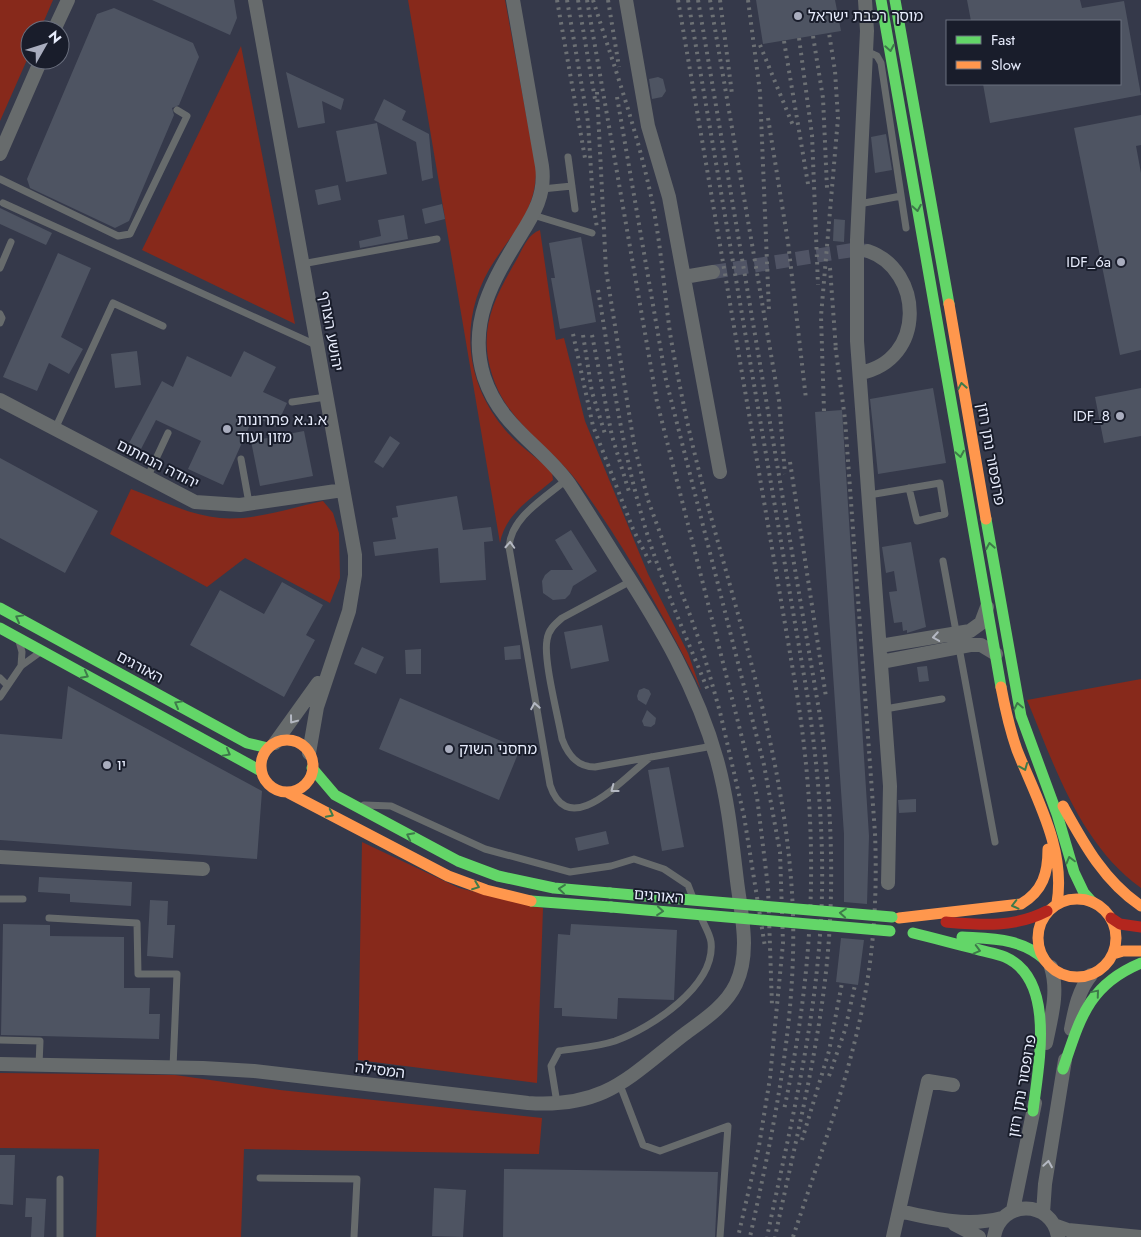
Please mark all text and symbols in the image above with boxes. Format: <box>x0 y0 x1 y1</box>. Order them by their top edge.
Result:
place label: מוסך רכבת ישראל <box>808 5 923 27</box>
marker: מוסך רכבת ישראל <box>792 10 804 22</box>
north arrow <box>20 20 70 70</box>
legend <box>946 20 1121 85</box>
text: N <box>44 26 66 47</box>
text: Fast <box>991 29 1015 51</box>
one-way arrow <box>884 44 894 52</box>
text: Slow <box>991 54 1022 76</box>
one-way arrow <box>912 204 922 212</box>
place label: IDF_6a <box>1066 251 1111 273</box>
marker: IDF_6a <box>1115 256 1127 268</box>
street label: יהושע הצורף <box>313 289 349 373</box>
one-way arrow <box>958 381 968 390</box>
street label: פרופסור נתן רוזן <box>971 401 1011 507</box>
place label: IDF_8 <box>1073 405 1110 427</box>
place label: א.נ.א פתרונות מזון ועוד <box>237 409 327 448</box>
marker: IDF_8 <box>1114 410 1126 422</box>
marker: א.נ.א פתרונות מזון ועוד <box>221 423 233 435</box>
street label: יהודה הנחתום <box>113 434 203 494</box>
one-way arrow <box>955 450 965 459</box>
one-way arrow <box>505 541 515 549</box>
one-way arrow <box>986 541 996 550</box>
one-way arrow <box>15 615 24 625</box>
one-way arrow <box>932 632 940 642</box>
street label: האורגים <box>113 645 167 689</box>
one-way arrow <box>79 669 88 679</box>
one-way arrow <box>174 700 183 710</box>
one-way arrow <box>531 701 541 710</box>
one-way arrow <box>1014 701 1024 710</box>
one-way arrow <box>291 714 299 723</box>
place label: מחסני השוק <box>459 738 537 760</box>
marker: מחסני השוק <box>443 743 455 755</box>
one-way arrow <box>222 746 231 756</box>
place label: יו <box>117 754 126 776</box>
marker: יו <box>101 759 113 771</box>
one-way arrow <box>1018 762 1028 771</box>
one-way arrow <box>611 783 620 791</box>
one-way arrow <box>325 808 334 818</box>
one-way arrow <box>406 832 415 842</box>
one-way arrow <box>1066 856 1076 864</box>
one-way arrow <box>471 880 479 890</box>
street label: האורגים <box>633 883 685 909</box>
one-way arrow <box>558 884 566 895</box>
one-way arrow <box>1011 899 1019 910</box>
one-way arrow <box>656 906 664 917</box>
one-way arrow <box>839 908 847 919</box>
one-way arrow <box>972 944 980 954</box>
one-way arrow <box>1090 989 1099 998</box>
street label: פרופסור נתן רוזן <box>1002 1033 1042 1139</box>
street label: המסילה <box>354 1056 406 1084</box>
one-way arrow <box>1043 1160 1053 1169</box>

